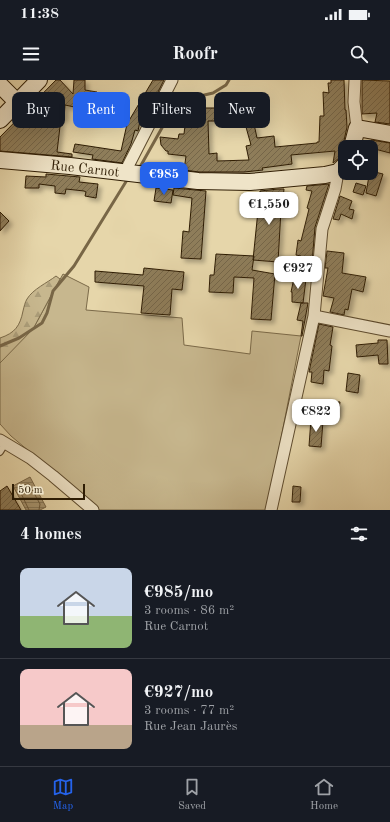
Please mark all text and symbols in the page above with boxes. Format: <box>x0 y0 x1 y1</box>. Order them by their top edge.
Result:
text: 11:38 <box>20 7 59 22</box>
icon: menu <box>20 43 42 65</box>
icon: search <box>348 43 370 65</box>
text: Roofr <box>172 45 218 63</box>
chip: Buy <box>12 92 65 128</box>
chip: Rent <box>73 92 130 128</box>
chip: Filters <box>138 92 206 128</box>
chip: New <box>214 92 270 128</box>
map controls <box>338 140 378 180</box>
button: locate <box>338 140 378 180</box>
street label: Rue Carnot <box>50 158 120 180</box>
pin: €985 <box>140 162 188 196</box>
text: €985 <box>149 168 179 181</box>
pin: €1,550 <box>236 192 302 226</box>
text: €1,550 <box>248 198 290 211</box>
pin: €927 <box>274 256 322 290</box>
text: €927 <box>283 262 313 275</box>
pin: €822 <box>292 399 340 433</box>
text: €822 <box>301 405 331 418</box>
scale bar <box>12 482 85 501</box>
text: 50 m <box>18 485 43 496</box>
icon: filters <box>348 523 370 545</box>
text: 4 homes <box>20 526 82 543</box>
icon: home <box>52 584 100 632</box>
text: €985/mo <box>144 584 213 601</box>
text: 3 rooms · 86 m² <box>144 604 234 617</box>
text: Rue Carnot <box>144 620 208 633</box>
text: €927/mo <box>144 684 213 701</box>
icon: home <box>52 685 100 733</box>
text: 3 rooms · 77 m² <box>144 704 234 717</box>
text: Rue Jean Jaurès <box>144 720 237 733</box>
tab: Map <box>52 776 74 814</box>
tab: Saved <box>178 776 206 814</box>
tab: Home <box>310 776 338 814</box>

